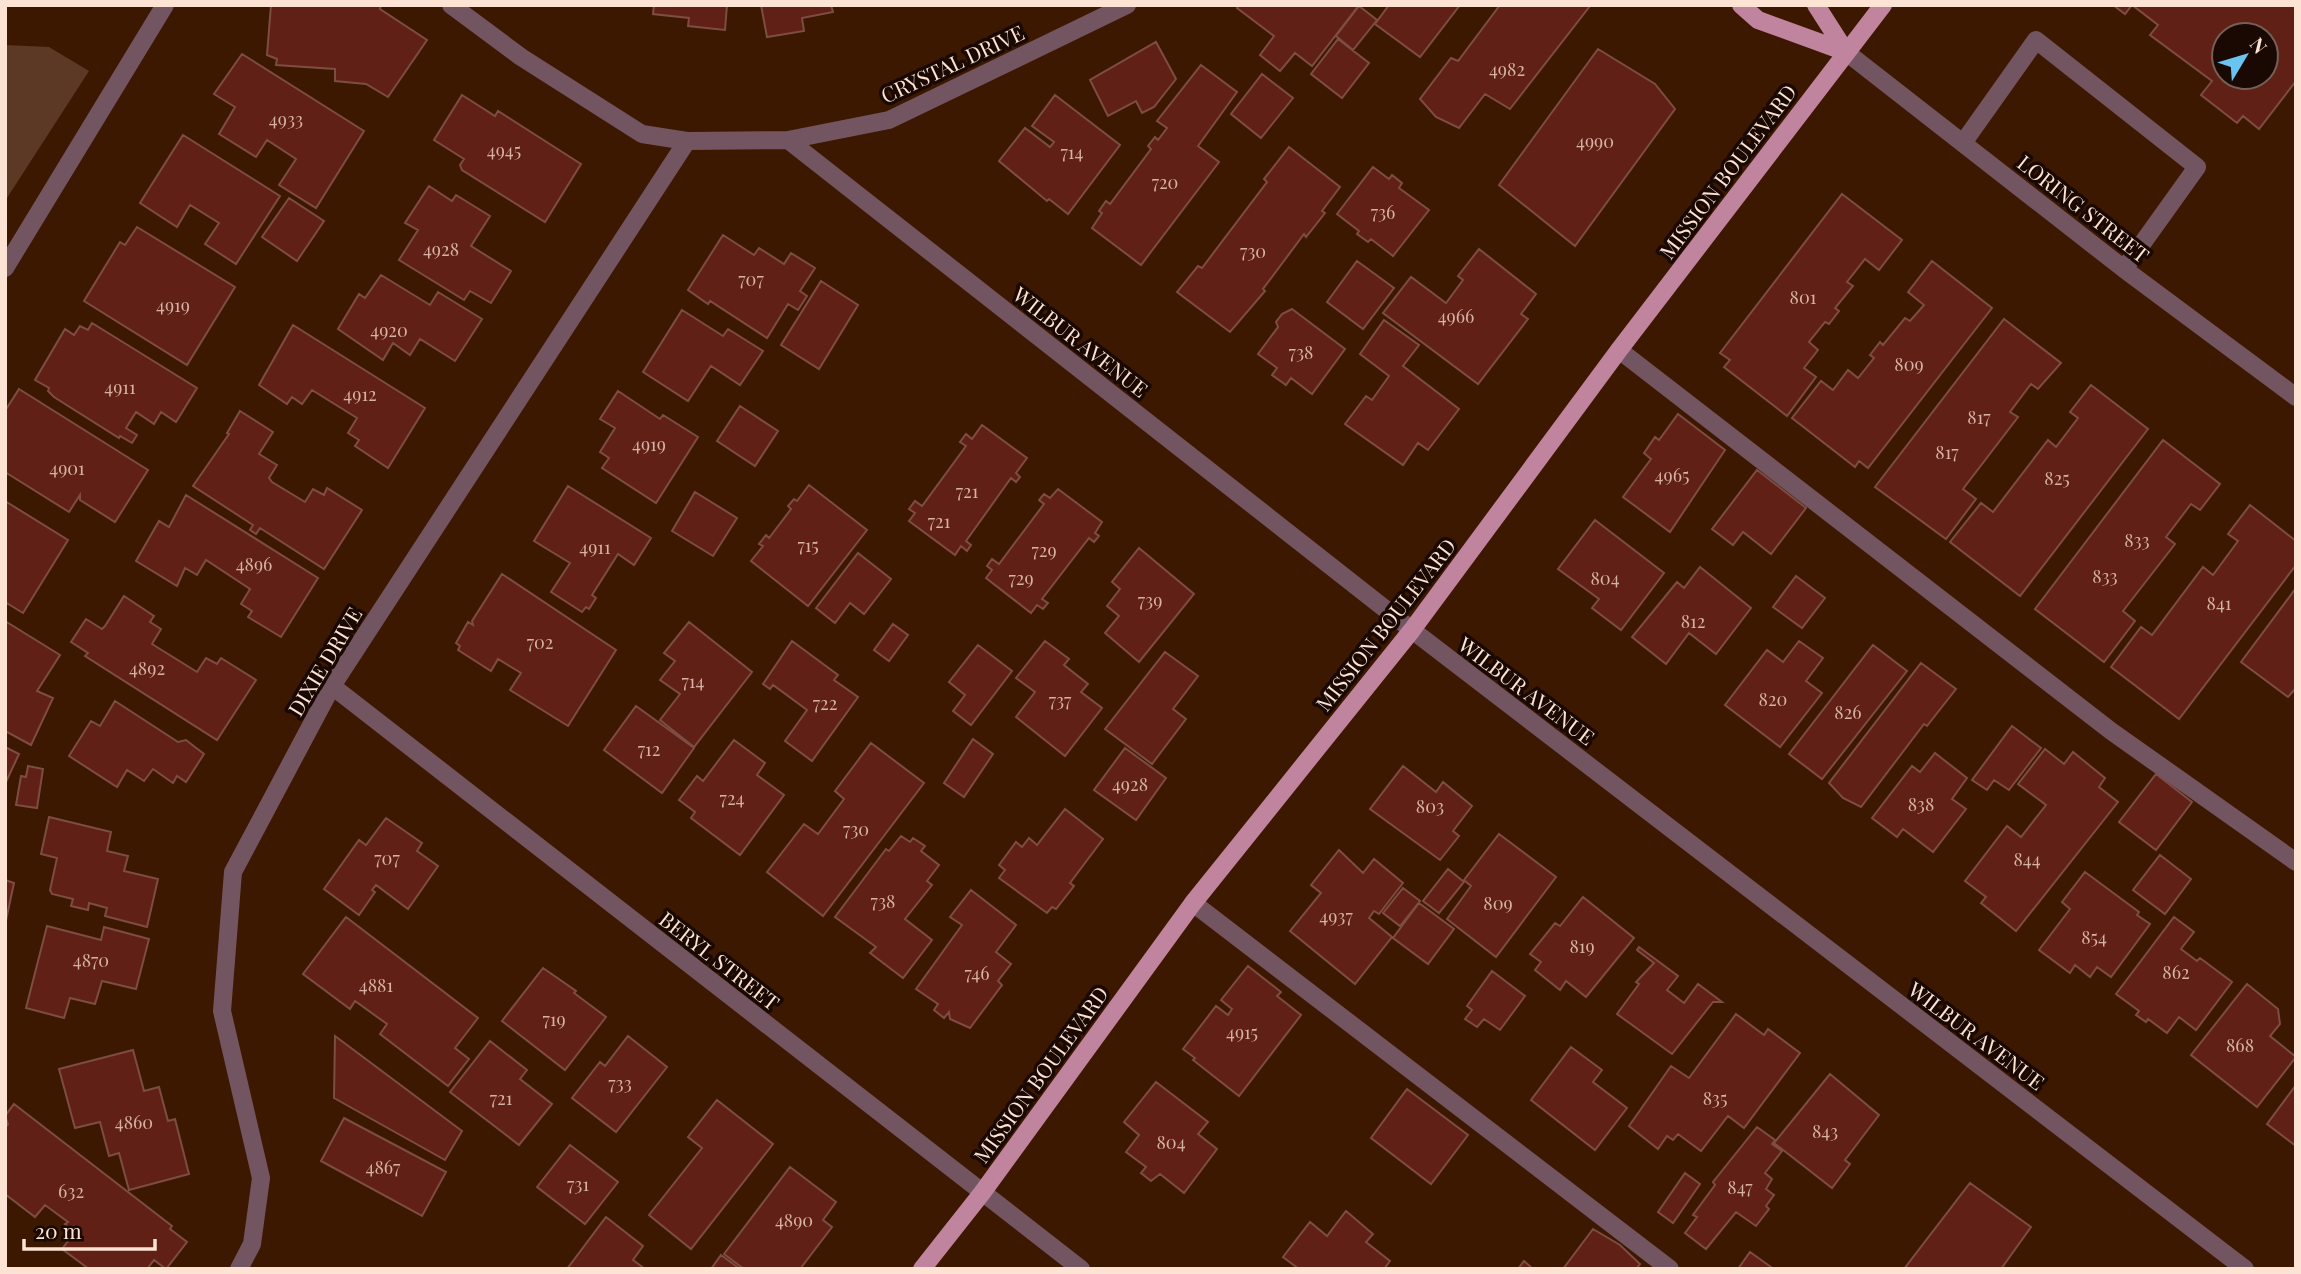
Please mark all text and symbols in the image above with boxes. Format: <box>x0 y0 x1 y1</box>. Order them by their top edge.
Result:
street label: CRYSTAL DRIVE <box>876 18 1028 108</box>
north arrow <box>2210 21 2280 91</box>
text: N <box>2245 32 2274 59</box>
house number: 4982 <box>1489 57 1525 81</box>
street label: MISSION BOULEVARD <box>1652 78 1802 264</box>
house number: 4933 <box>269 107 303 131</box>
house number: 4990 <box>1576 129 1614 153</box>
house number: 4945 <box>487 138 521 162</box>
house number: 714 <box>1061 140 1084 164</box>
street label: LORING STREET <box>2012 148 2156 268</box>
house number: 720 <box>1152 170 1178 194</box>
house number: 736 <box>1371 200 1395 224</box>
house number: 4928 <box>423 237 459 261</box>
house number: 730 <box>1240 239 1266 263</box>
house number: 707 <box>738 267 764 291</box>
street label: WILBUR AVENUE <box>1007 279 1154 402</box>
house number: 801 <box>1790 285 1817 309</box>
house number: 4919 <box>156 293 190 317</box>
house number: 4966 <box>1438 304 1474 328</box>
house number: 4920 <box>370 318 408 342</box>
house number: 738 <box>1289 340 1313 364</box>
house number: 809 <box>1894 352 1924 376</box>
house number: 4911 <box>104 375 136 399</box>
house number: 4912 <box>343 382 377 406</box>
house number: 817 <box>1967 405 1991 429</box>
house number: 4919 <box>632 432 666 456</box>
house number: 817 <box>1935 440 1959 464</box>
house number: 4901 <box>49 456 85 480</box>
house number: 4965 <box>1655 463 1689 487</box>
house number: 825 <box>2044 466 2070 490</box>
house number: 721 <box>956 479 979 503</box>
house number: 721 <box>928 509 951 533</box>
house number: 833 <box>2124 528 2150 552</box>
street label: MISSION BOULEVARD <box>1309 532 1461 716</box>
house number: 715 <box>797 533 819 557</box>
house number: 4911 <box>579 535 611 559</box>
house number: 729 <box>1031 538 1057 562</box>
house number: 4896 <box>236 552 272 576</box>
house number: 833 <box>2092 564 2118 588</box>
house number: 729 <box>1008 566 1034 590</box>
house number: 804 <box>1590 566 1620 590</box>
house number: 739 <box>1138 588 1162 612</box>
house number: 841 <box>2207 591 2232 615</box>
street label: DIXIE DRIVE <box>281 601 367 721</box>
house number: 812 <box>1681 609 1705 633</box>
street label: WILBUR AVENUE <box>1452 629 1601 750</box>
house number: 702 <box>527 630 553 654</box>
house number: 4892 <box>129 656 165 680</box>
house number: 714 <box>682 669 705 693</box>
house number: 820 <box>1759 687 1787 711</box>
house number: 737 <box>1049 688 1072 712</box>
house number: 722 <box>813 691 837 715</box>
house number: 826 <box>1834 700 1862 724</box>
house number: 712 <box>638 737 660 761</box>
house number: 4928 <box>1112 772 1148 796</box>
house number: 724 <box>720 786 745 810</box>
house number: 838 <box>1908 792 1934 816</box>
house number: 803 <box>1416 794 1444 818</box>
house number: 730 <box>843 817 869 841</box>
house number: 707 <box>374 846 400 870</box>
house number: 844 <box>2013 847 2041 871</box>
house number: 738 <box>871 889 895 913</box>
house number: 809 <box>1483 891 1513 915</box>
street label: BERYL STREET <box>654 904 786 1016</box>
house number: 4937 <box>1319 904 1353 928</box>
house number: 854 <box>2081 925 2107 949</box>
house number: 819 <box>1569 934 1595 958</box>
house number: 4870 <box>73 948 109 972</box>
house number: 862 <box>2162 960 2190 984</box>
house number: 746 <box>965 961 989 985</box>
house number: 4881 <box>359 973 393 997</box>
street label: WILBUR AVENUE <box>1902 974 2051 1095</box>
street label: MISSION BOULEVARD <box>966 980 1114 1168</box>
house number: 719 <box>542 1007 566 1031</box>
house number: 4915 <box>1226 1020 1258 1044</box>
house number: 868 <box>2226 1033 2254 1057</box>
house number: 733 <box>608 1071 632 1095</box>
house number: 721 <box>490 1086 513 1110</box>
house number: 835 <box>1703 1086 1727 1110</box>
house number: 4860 <box>115 1110 153 1134</box>
house number: 843 <box>1812 1119 1838 1143</box>
house number: 804 <box>1156 1130 1186 1154</box>
house number: 4867 <box>366 1155 401 1179</box>
house number: 731 <box>567 1172 589 1196</box>
house number: 847 <box>1727 1175 1753 1199</box>
house number: 632 <box>58 1179 84 1203</box>
scale bar <box>24 1208 156 1252</box>
house number: 4890 <box>775 1208 813 1232</box>
text: 20 m <box>35 1216 82 1244</box>

